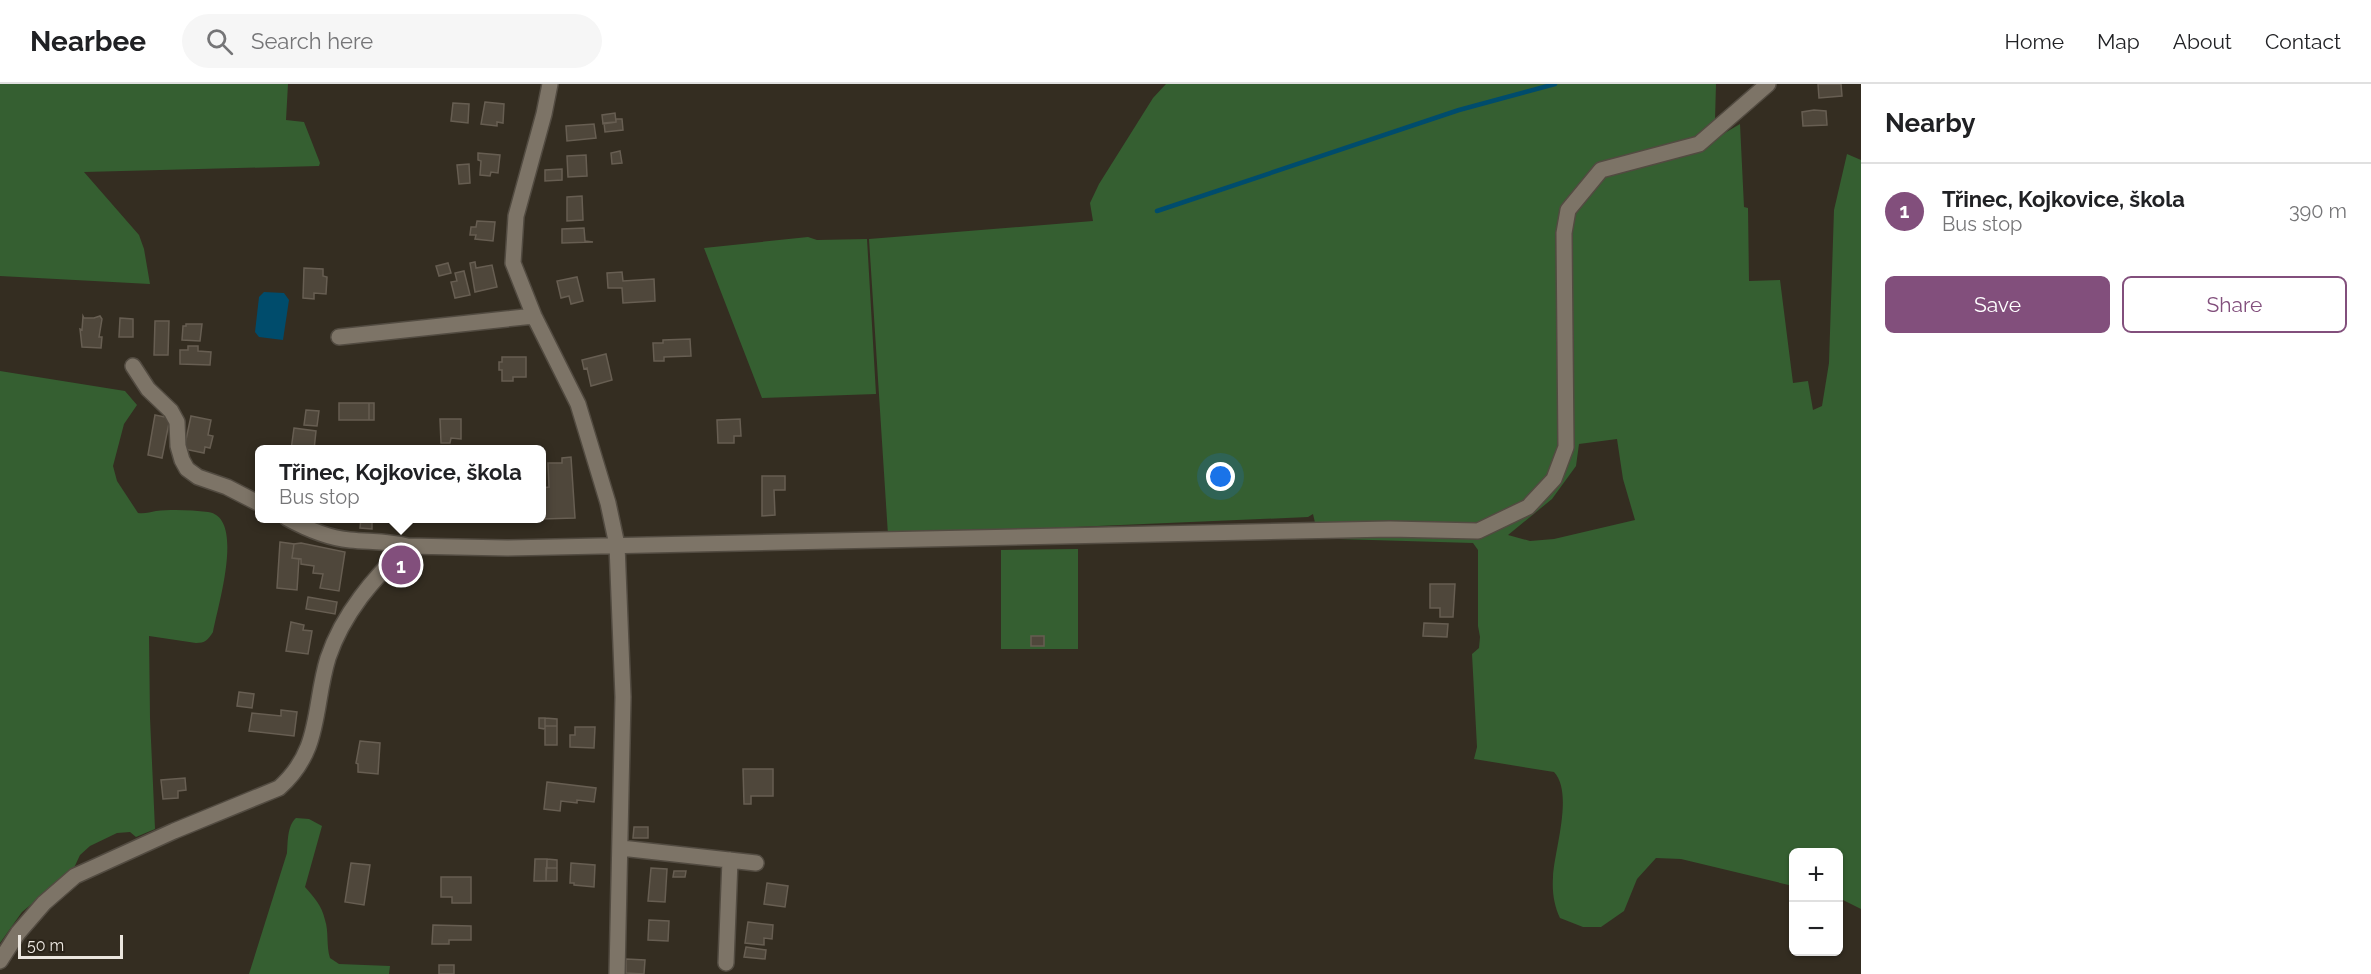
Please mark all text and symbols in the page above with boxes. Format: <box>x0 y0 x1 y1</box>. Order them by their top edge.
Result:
search box <box>182 14 602 68</box>
text: Nearbee <box>30 25 146 58</box>
icon: search <box>203 25 236 58</box>
text: Search here <box>251 28 373 54</box>
text: Home <box>2005 29 2064 54</box>
text: Map <box>2097 29 2140 54</box>
text: About <box>2173 29 2232 54</box>
text: Contact <box>2265 29 2341 54</box>
text: Nearby <box>1885 108 1975 138</box>
text: Třinec, Kojkovice, škola <box>1942 186 2185 212</box>
text: 1 <box>1900 199 1909 223</box>
text: 390 m <box>2289 199 2347 223</box>
text: Bus stop <box>1942 212 2022 236</box>
button: Save <box>1885 276 2110 333</box>
button: Share <box>2122 276 2347 333</box>
popup <box>255 445 546 523</box>
text: Třinec, Kojkovice, škola <box>279 459 522 485</box>
your location <box>1206 462 1235 491</box>
text: Bus stop <box>279 485 359 509</box>
pin: 1 <box>382 542 420 588</box>
map controls <box>1789 848 1843 956</box>
button: + <box>1789 848 1843 902</box>
button: − <box>1789 902 1843 956</box>
scale bar <box>18 932 123 960</box>
text: 50 m <box>27 936 64 955</box>

